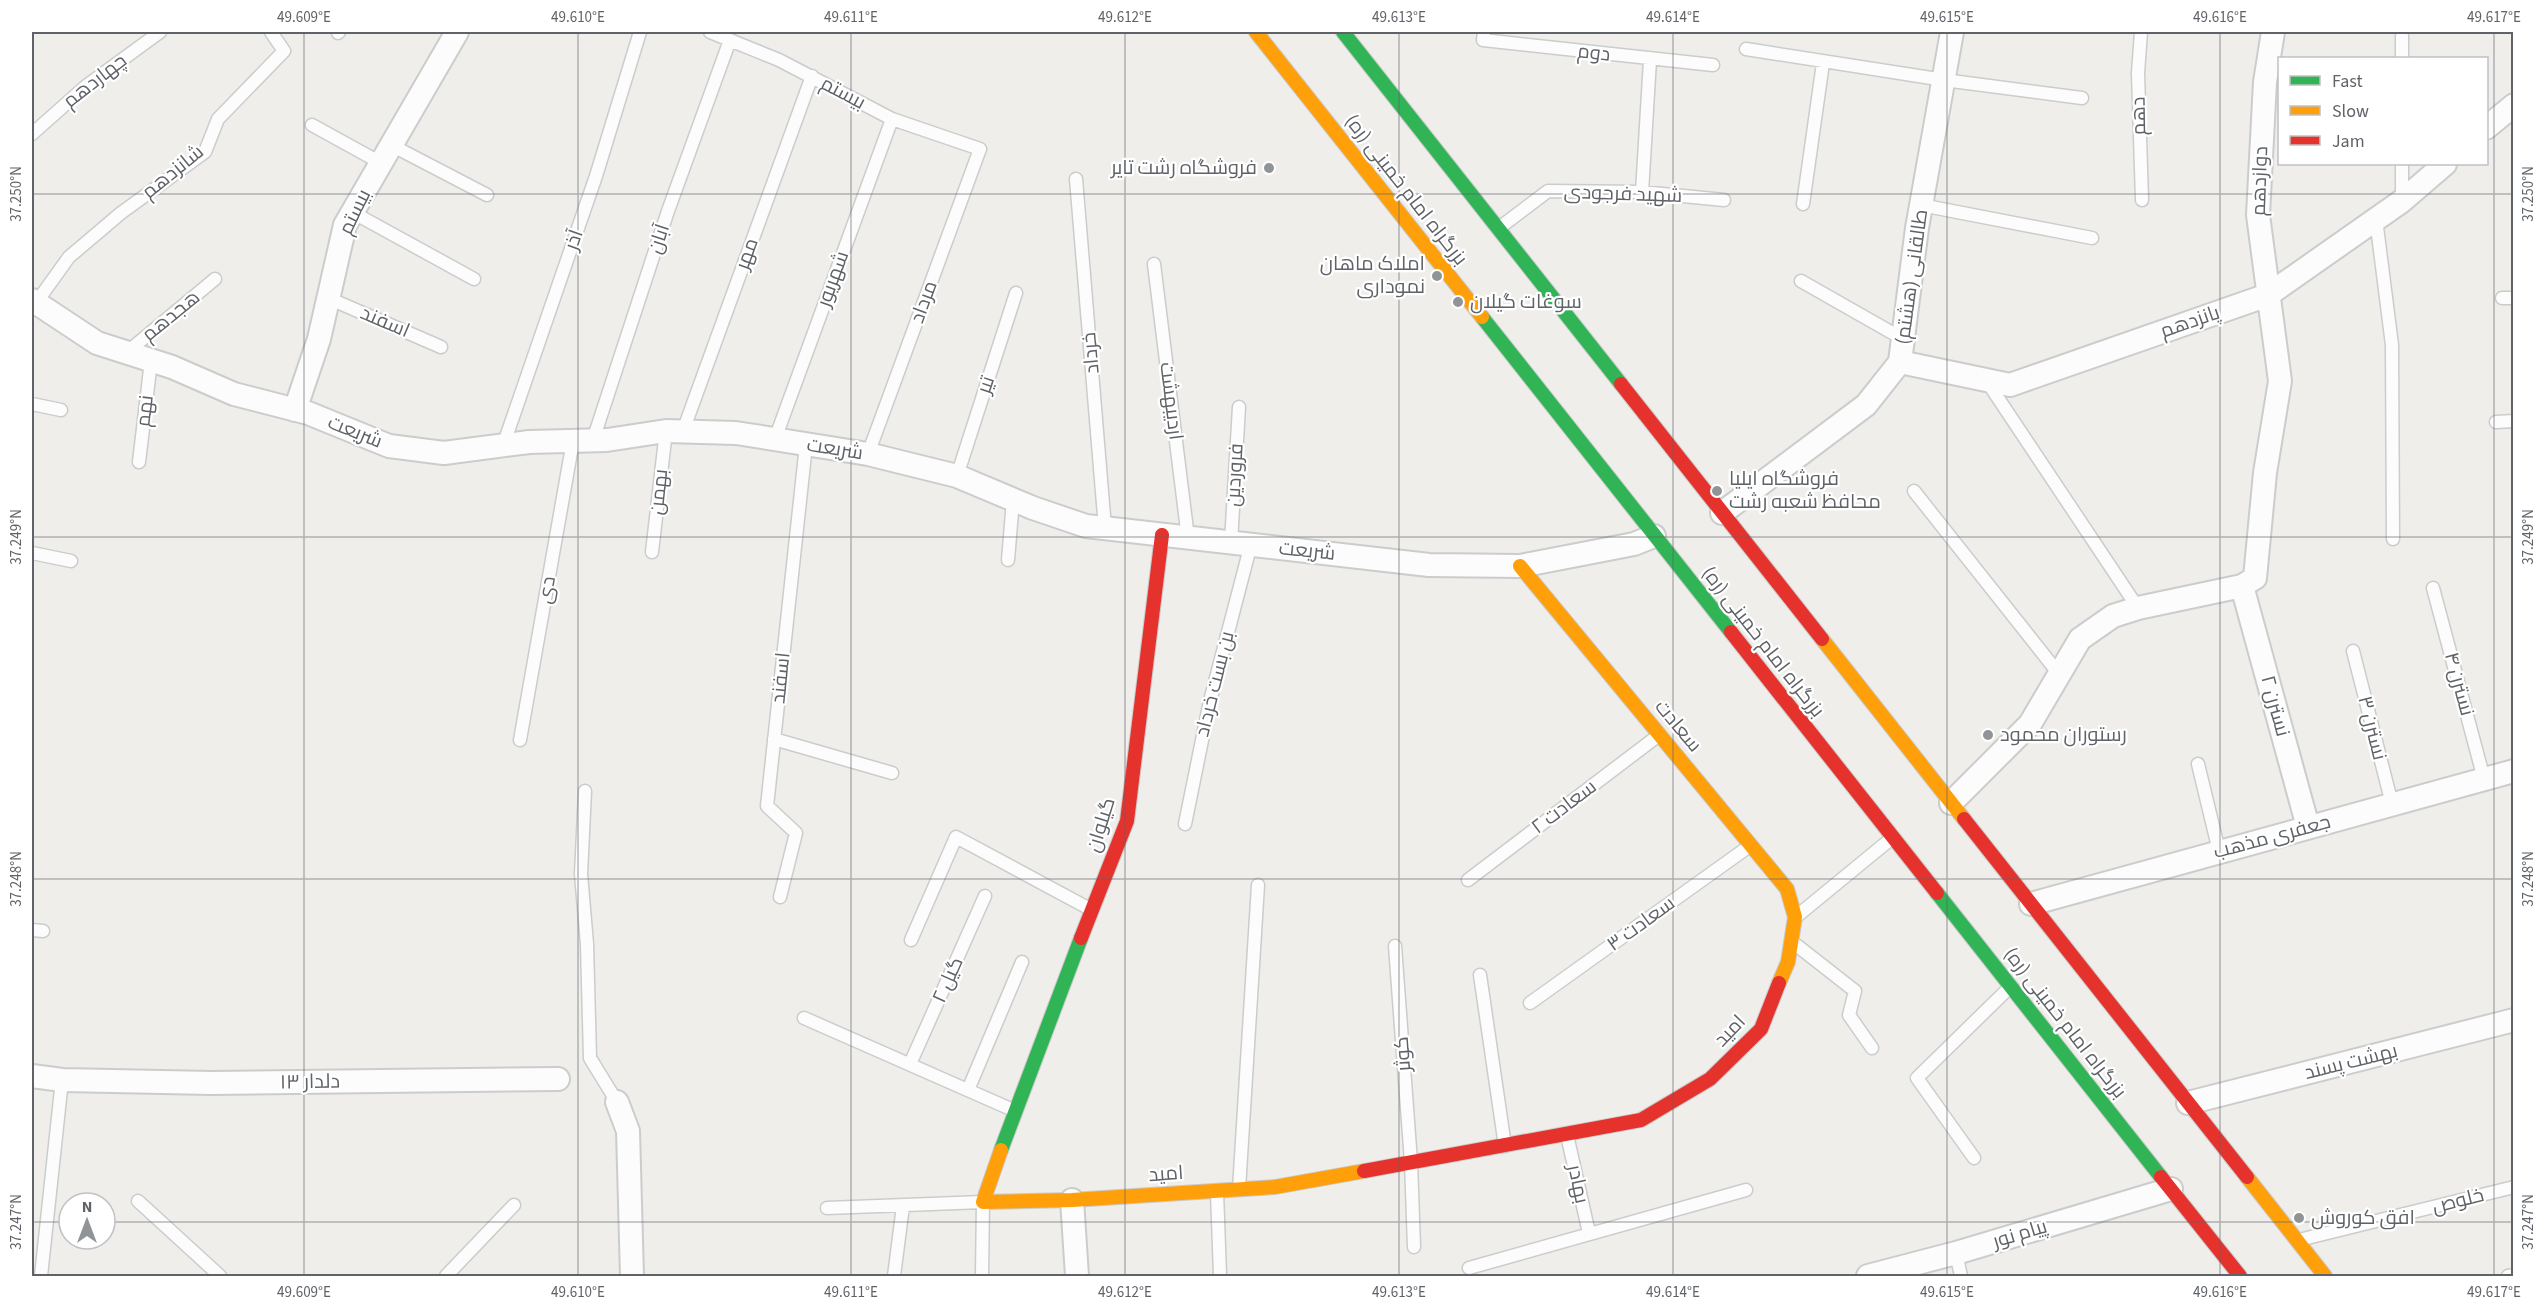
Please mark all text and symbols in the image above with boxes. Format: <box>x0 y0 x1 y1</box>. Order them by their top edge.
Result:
text: 49.609°E <box>277 7 331 28</box>
text: 49.610°E <box>551 7 605 28</box>
text: 49.611°E <box>824 7 878 28</box>
text: 49.612°E <box>1098 7 1152 28</box>
text: 49.613°E <box>1372 7 1426 28</box>
text: 49.614°E <box>1646 7 1700 28</box>
text: 49.615°E <box>1920 7 1974 28</box>
text: 49.616°E <box>2193 7 2247 28</box>
text: 49.617°E <box>2467 7 2521 28</box>
street label: دوم <box>1576 37 1612 69</box>
street label: چهاردهم <box>57 47 133 115</box>
legend <box>2278 57 2488 165</box>
street label: بیستم <box>815 69 871 117</box>
text: Fast <box>2332 69 2363 94</box>
street label: دهم <box>2125 96 2153 136</box>
text: Slow <box>2332 99 2369 124</box>
street label: بزرگراه امام خمینی (ره) <box>1338 109 1474 271</box>
text: Jam <box>2332 129 2365 154</box>
street label: شانزدهم <box>136 138 210 206</box>
street label: دوازدهم <box>2245 146 2275 216</box>
place label: فروشگاه رشت تاير <box>1110 154 1257 182</box>
marker: فروشگاه رشت تاير <box>1262 161 1276 175</box>
text: 37.250°N <box>6 166 27 222</box>
text: 37.250°N <box>2518 166 2539 222</box>
street label: شهید فرجودی <box>1563 178 1683 210</box>
street label: بیستم <box>332 185 378 239</box>
street label: طالقانی (هشتم) <box>1889 208 1935 346</box>
street label: آبان <box>641 220 677 258</box>
street label: آذر <box>557 225 591 255</box>
street label: مهر <box>728 234 766 275</box>
street label: شهریور <box>810 247 856 312</box>
place label: املاک ماهان نموداری <box>1320 250 1425 301</box>
marker: املاک ماهان نموداری <box>1430 269 1444 283</box>
street label: مرداد <box>903 277 945 327</box>
street label: هجدهم <box>136 284 206 348</box>
place label: سوغات گیلان <box>1470 288 1582 316</box>
marker: سوغات گیلان <box>1451 295 1465 309</box>
street label: اسفند <box>356 299 414 345</box>
street label: پانزدهم <box>2156 299 2224 345</box>
street label: خرداد <box>1075 331 1107 375</box>
street label: اردیبهشت <box>1152 360 1190 442</box>
street label: تیر <box>970 372 1002 398</box>
street label: نهم <box>129 394 161 428</box>
street label: شریعت <box>324 408 386 456</box>
street label: شریعت <box>805 431 865 467</box>
street label: فروردین <box>1219 443 1251 507</box>
place label: فروشگاه ایلیا محافظ شعبه رشت <box>1729 465 1881 516</box>
street label: بهمن <box>643 468 675 516</box>
marker: فروشگاه ایلیا محافظ شعبه رشت <box>1710 484 1724 498</box>
text: 37.249°N <box>6 509 27 565</box>
text: 37.249°N <box>2518 509 2539 565</box>
street label: شریعت <box>1277 534 1337 568</box>
street label: بزرگراه امام خمینی (ره) <box>1695 561 1831 723</box>
street label: دی <box>531 574 563 606</box>
street label: بن بست خرداد <box>1188 628 1242 740</box>
street label: نسترن ۴ <box>2437 649 2481 719</box>
street label: اسفند <box>764 651 798 705</box>
street label: نسترن ۲ <box>2253 672 2297 740</box>
street label: نسترن ۳ <box>2351 693 2393 763</box>
street label: سعادت <box>1648 694 1708 758</box>
place label: رستوران محمود <box>2000 721 2127 749</box>
marker: رستوران محمود <box>1981 728 1995 742</box>
street label: سعادت ۲ <box>1526 773 1602 841</box>
street label: گیلوان <box>1079 794 1123 856</box>
street label: جعفری مذهب <box>2210 808 2334 866</box>
text: 37.248°N <box>6 851 27 907</box>
text: 37.248°N <box>2518 851 2539 907</box>
street label: سعادت ۳ <box>1601 890 1681 958</box>
street label: بزرگراه امام خمینی (ره) <box>1997 942 2133 1104</box>
street label: گیل ۲ <box>925 952 971 1008</box>
street label: امید <box>1708 1009 1752 1053</box>
street label: کوثر <box>1388 1035 1418 1074</box>
street label: بهشت پسند <box>2301 1037 2401 1087</box>
street label: دلدار ۱۳ <box>280 1067 340 1097</box>
street label: امید <box>1148 1159 1184 1189</box>
street label: بهادر <box>1560 1161 1596 1206</box>
street label: خلوص <box>2429 1181 2487 1221</box>
north arrow <box>57 1191 117 1251</box>
text: 37.247°N <box>6 1194 27 1250</box>
text: 37.247°N <box>2518 1194 2539 1250</box>
text: N <box>82 1196 92 1218</box>
place label: افق کوروش <box>2311 1204 2415 1232</box>
marker: افق کوروش <box>2292 1211 2306 1225</box>
street label: پیام نور <box>1988 1212 2051 1256</box>
text: 49.609°E <box>277 1282 331 1303</box>
text: 49.610°E <box>551 1282 605 1303</box>
text: 49.611°E <box>824 1282 878 1303</box>
text: 49.612°E <box>1098 1282 1152 1303</box>
text: 49.613°E <box>1372 1282 1426 1303</box>
text: 49.614°E <box>1646 1282 1700 1303</box>
text: 49.615°E <box>1920 1282 1974 1303</box>
text: 49.616°E <box>2193 1282 2247 1303</box>
text: 49.617°E <box>2467 1282 2521 1303</box>

